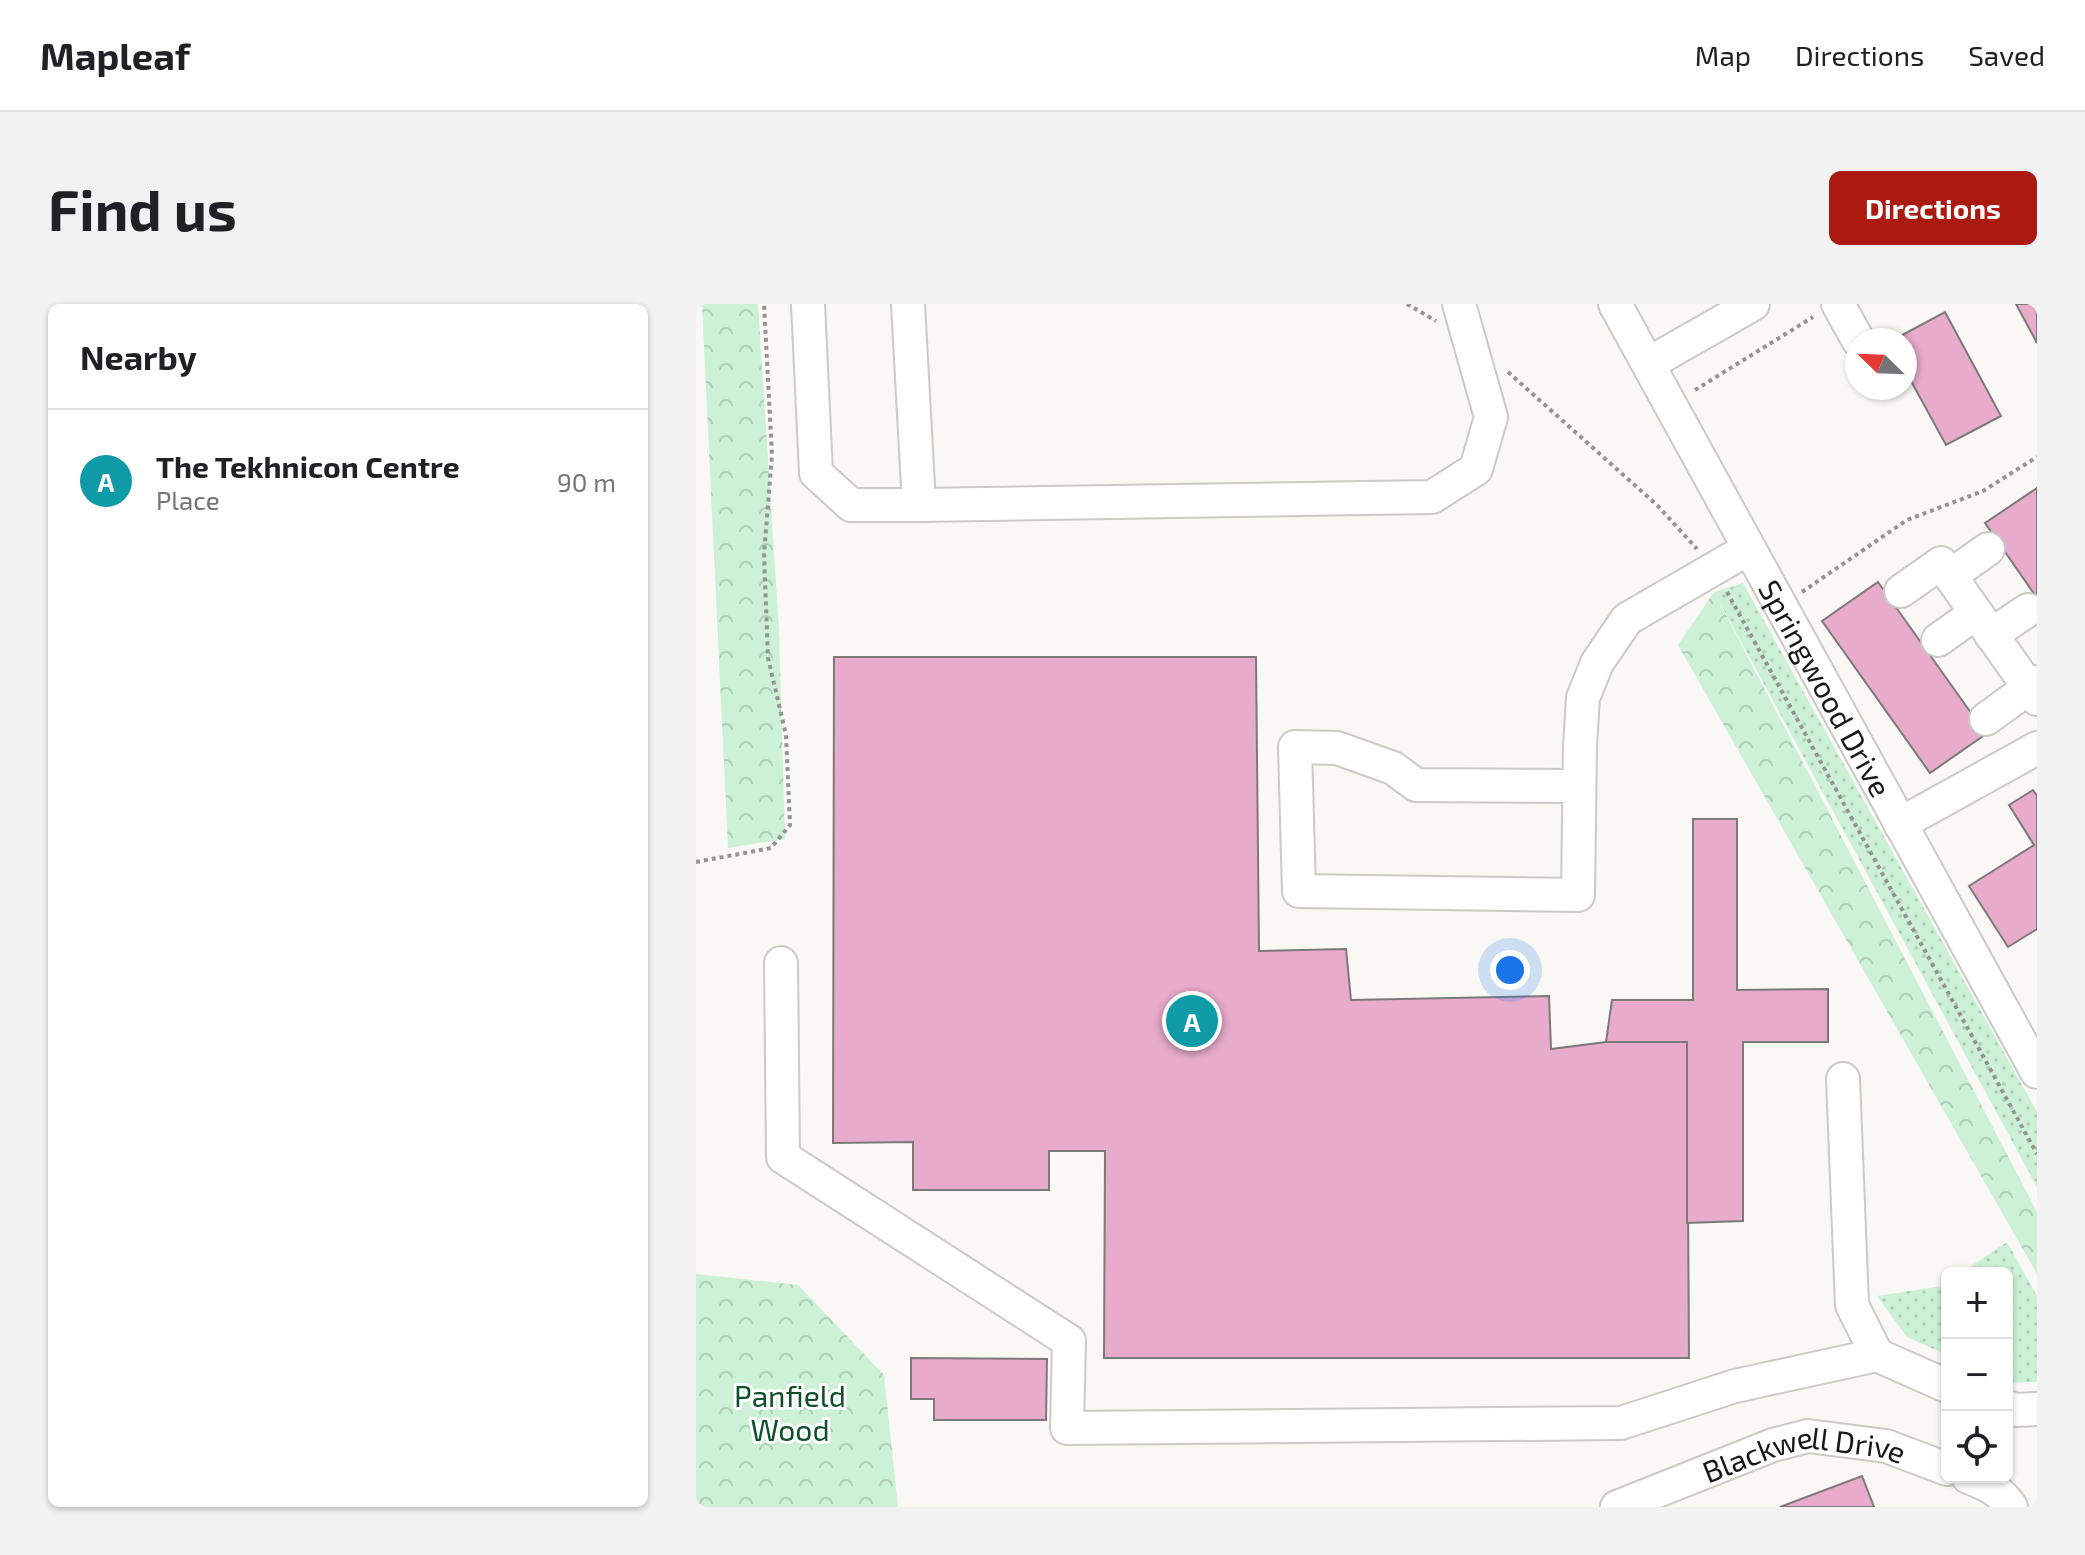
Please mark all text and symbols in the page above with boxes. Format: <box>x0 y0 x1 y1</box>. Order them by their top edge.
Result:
text: Mapleaf <box>40 32 190 78</box>
text: Map <box>1695 38 1751 72</box>
text: Directions <box>1795 38 1924 72</box>
text: Saved <box>1968 38 2045 72</box>
button: Directions <box>1829 171 2037 245</box>
text: Find us <box>48 175 237 242</box>
north arrow <box>1845 328 1917 400</box>
text: Nearby <box>80 336 197 377</box>
text: The Tekhnicon Centre <box>156 448 460 484</box>
text: A <box>98 466 114 497</box>
text: 90 m <box>557 466 616 497</box>
text: Place <box>156 484 220 515</box>
street label: Springwood Drive <box>1752 573 1900 803</box>
your location <box>1490 950 1530 990</box>
pin: A <box>1166 991 1218 1051</box>
map controls <box>1941 1267 2013 1483</box>
button: + <box>1941 1267 2013 1339</box>
button: − <box>1941 1339 2013 1411</box>
park label: Panfield Wood <box>734 1377 846 1447</box>
button: locate <box>1941 1411 2013 1483</box>
street label: Blackwell Drive <box>1697 1418 1911 1489</box>

